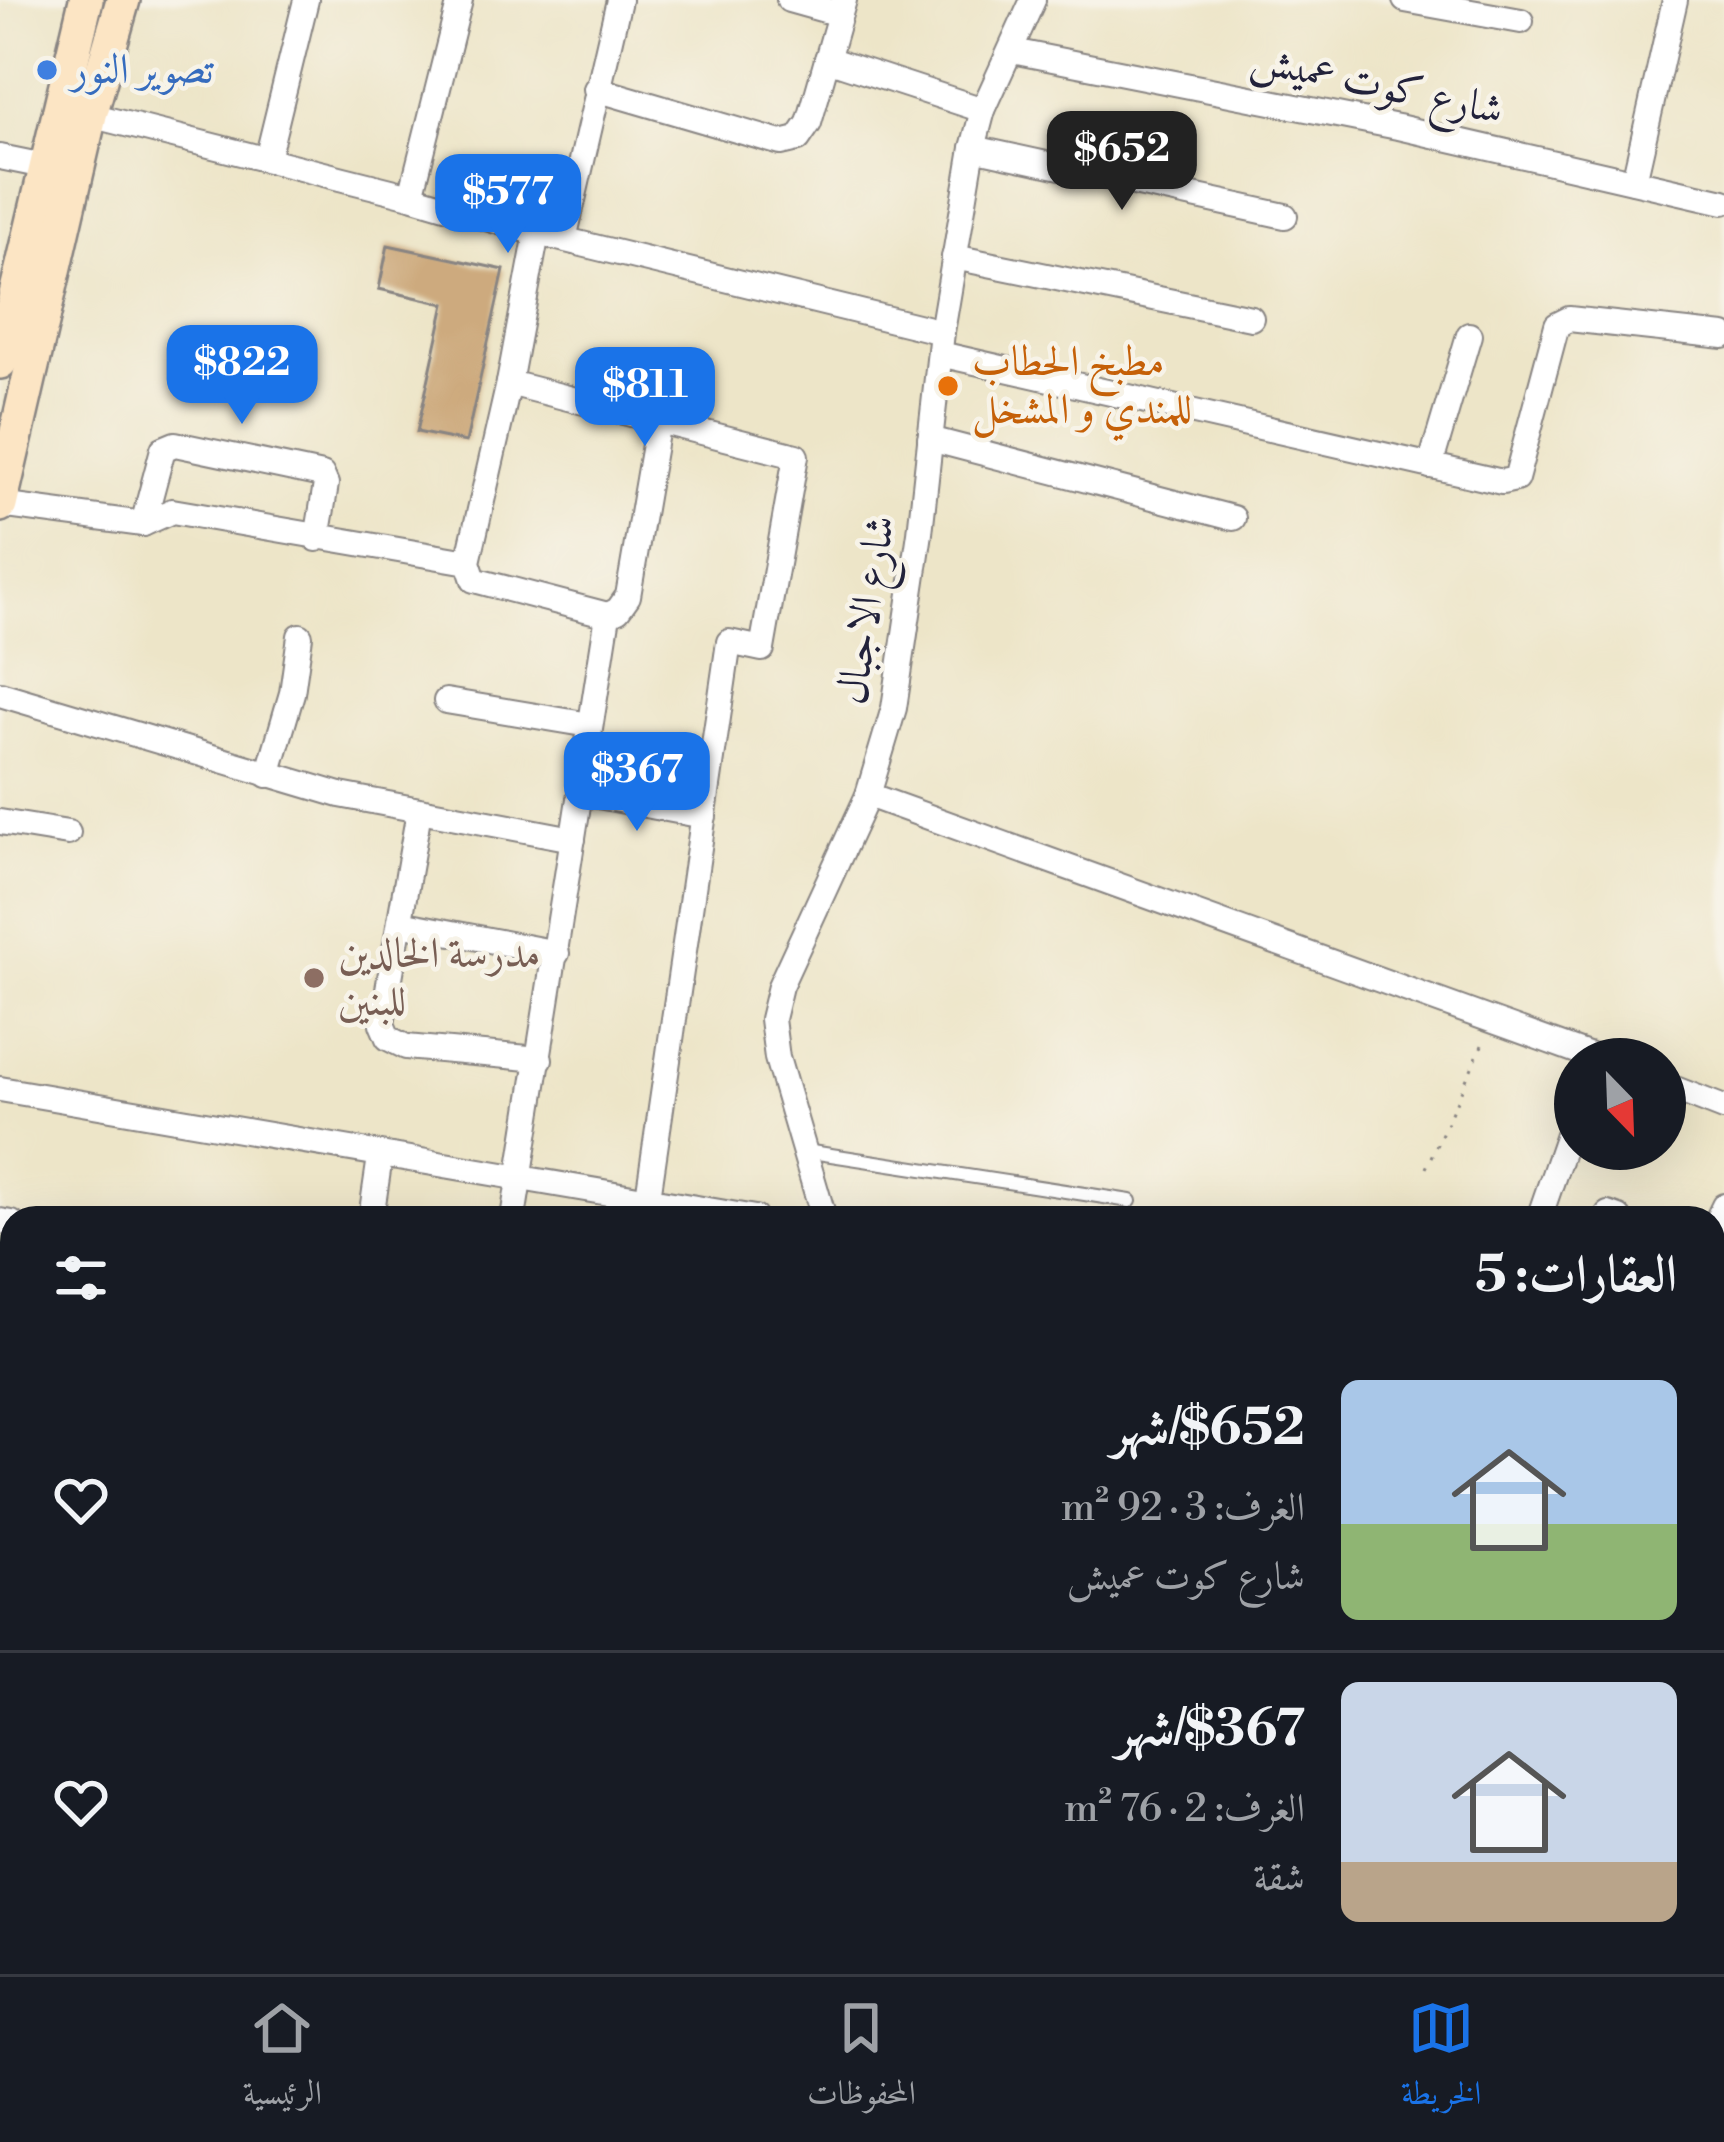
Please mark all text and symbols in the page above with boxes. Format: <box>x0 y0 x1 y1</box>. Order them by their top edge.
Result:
street label: شارع كوت عميش <box>1245 32 1508 144</box>
place label: تصوير النور <box>67 44 215 97</box>
marker: تصوير النور <box>34 57 60 83</box>
pin: $652 <box>1051 111 1193 213</box>
text: $652 <box>1074 125 1170 174</box>
pin: $577 <box>437 154 579 256</box>
text: $577 <box>462 168 554 217</box>
pin: $822 <box>171 325 313 427</box>
place label: مطبخ الحطاب للمندي و المشخل <box>972 336 1192 441</box>
text: $822 <box>194 339 290 388</box>
pin: $811 <box>574 347 716 449</box>
text: $811 <box>602 361 688 410</box>
marker: مطبخ الحطاب للمندي و المشخل <box>935 373 961 399</box>
street label: شارع الاجبال <box>826 512 915 709</box>
pin: $367 <box>566 732 708 834</box>
text: $367 <box>591 746 683 795</box>
place label: مدرسة الخالدين للبنين <box>338 928 541 1029</box>
marker: مدرسة الخالدين للبنين <box>301 965 327 991</box>
north arrow <box>1554 1038 1686 1170</box>
map controls <box>1554 1038 1686 1170</box>
text: العقارات: 5 <box>1475 1244 1677 1308</box>
icon: filters <box>48 1245 114 1311</box>
text: $652/شهر <box>1111 1397 1305 1461</box>
icon: home <box>1437 1428 1581 1572</box>
icon: heart <box>48 1467 114 1533</box>
text: الغرف: 3 · 92 m² <box>1061 1484 1305 1533</box>
text: شارع كوت عميش <box>1067 1553 1305 1602</box>
text: $367/شهر <box>1116 1698 1305 1762</box>
icon: home <box>1437 1730 1581 1874</box>
icon: heart <box>48 1769 114 1835</box>
text: الغرف: 2 · 76 m² <box>1064 1785 1305 1834</box>
text: شقة <box>1253 1854 1305 1903</box>
tab: الرئيسية <box>243 1995 322 2125</box>
tab: المحفوظات <box>807 1995 916 2125</box>
tab: الخريطة <box>1401 1995 1481 2125</box>

